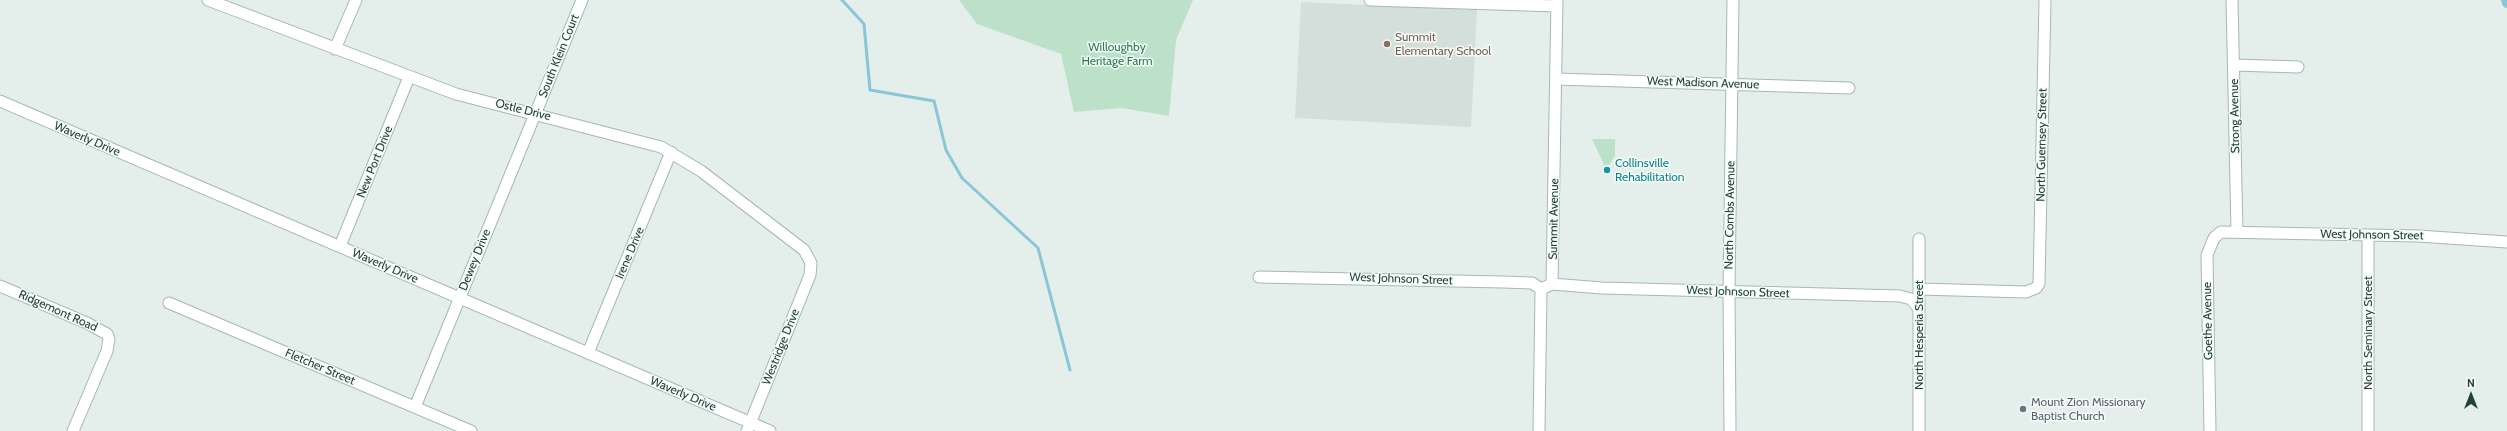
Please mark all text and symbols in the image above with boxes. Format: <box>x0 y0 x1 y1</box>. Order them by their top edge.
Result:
street label: South Klein Court <box>536 12 582 100</box>
place label: Summit Elementary School <box>1395 30 1491 58</box>
marker: Summit Elementary School <box>1382 39 1392 49</box>
park label: Willoughby Heritage Farm <box>1081 40 1153 68</box>
street label: West Madison Avenue <box>1647 74 1759 92</box>
street label: Strong Avenue <box>2227 79 2243 153</box>
street label: North Guernsey Street <box>2034 88 2050 202</box>
street label: Ostle Drive <box>494 96 552 124</box>
street label: Waverly Drive <box>52 119 122 159</box>
street label: New Port Drive <box>354 124 396 200</box>
place label: Collinsville Rehabilitation <box>1615 156 1685 184</box>
street label: North Combs Avenue <box>1722 161 1738 269</box>
marker: Collinsville Rehabilitation <box>1602 165 1612 175</box>
street label: Summit Avenue <box>1546 178 1562 260</box>
street label: Irene Drive <box>613 225 647 281</box>
street label: Dewey Drive <box>456 227 494 293</box>
street label: West Johnson Street <box>2320 227 2424 243</box>
street label: Waverly Drive <box>350 246 420 286</box>
street label: West Johnson Street <box>1349 270 1453 288</box>
street label: North Seminary Street <box>2361 276 2375 390</box>
street label: North Hesperia Street <box>1912 280 1926 390</box>
street label: Goethe Avenue <box>2200 282 2216 360</box>
street label: West Johnson Street <box>1686 283 1790 301</box>
street label: Ridgemont Road <box>16 287 100 335</box>
street label: Westridge Drive <box>759 307 803 387</box>
street label: Fletcher Street <box>283 346 357 388</box>
street label: Waverly Drive <box>648 374 718 414</box>
north arrow <box>2451 375 2491 415</box>
text: N <box>2467 376 2475 390</box>
place label: Mount Zion Missionary Baptist Church <box>2031 395 2145 423</box>
marker: Mount Zion Missionary Baptist Church <box>2018 404 2028 414</box>

